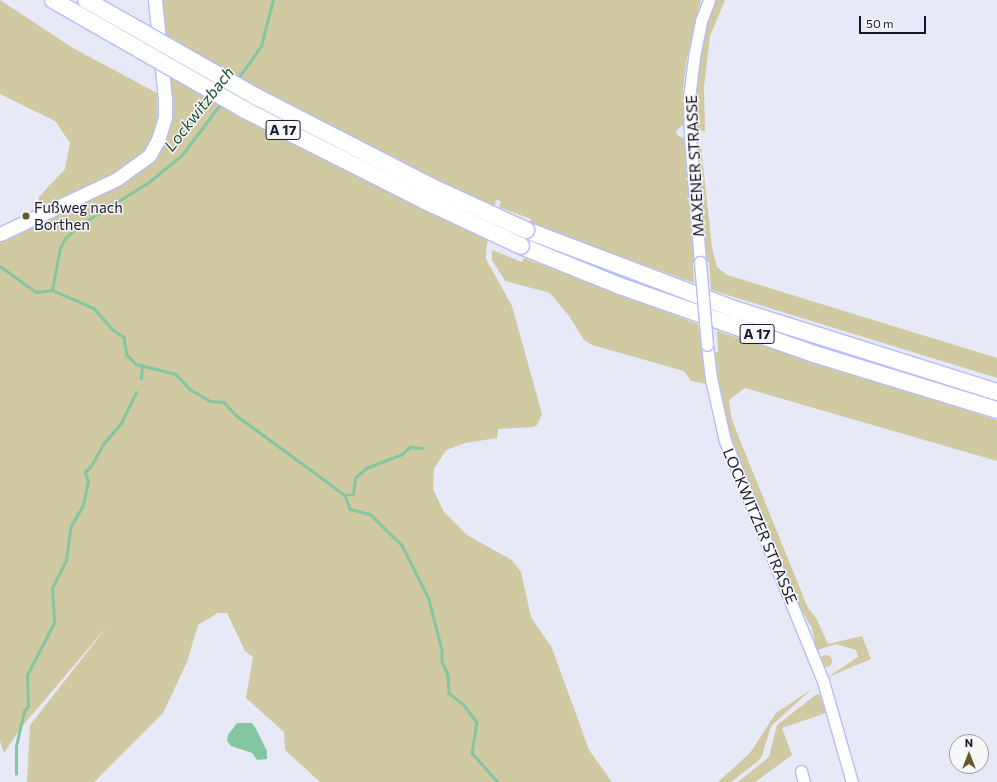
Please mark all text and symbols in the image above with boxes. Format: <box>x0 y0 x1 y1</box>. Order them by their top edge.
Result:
scale bar <box>861 8 928 34</box>
text: 50 m <box>866 16 894 30</box>
water label: Lockwitzbach <box>160 63 238 155</box>
street label: MAXENER STRASSE <box>682 95 708 237</box>
road number: A 17 <box>265 118 301 142</box>
place label: Fußweg nach Borthen <box>34 198 123 233</box>
marker: Fußweg nach Borthen <box>21 211 31 221</box>
road number: A 17 <box>739 322 775 346</box>
street label: LOCKWITZER STRASSE <box>719 446 801 606</box>
north arrow <box>949 734 989 774</box>
text: N <box>965 736 973 749</box>

